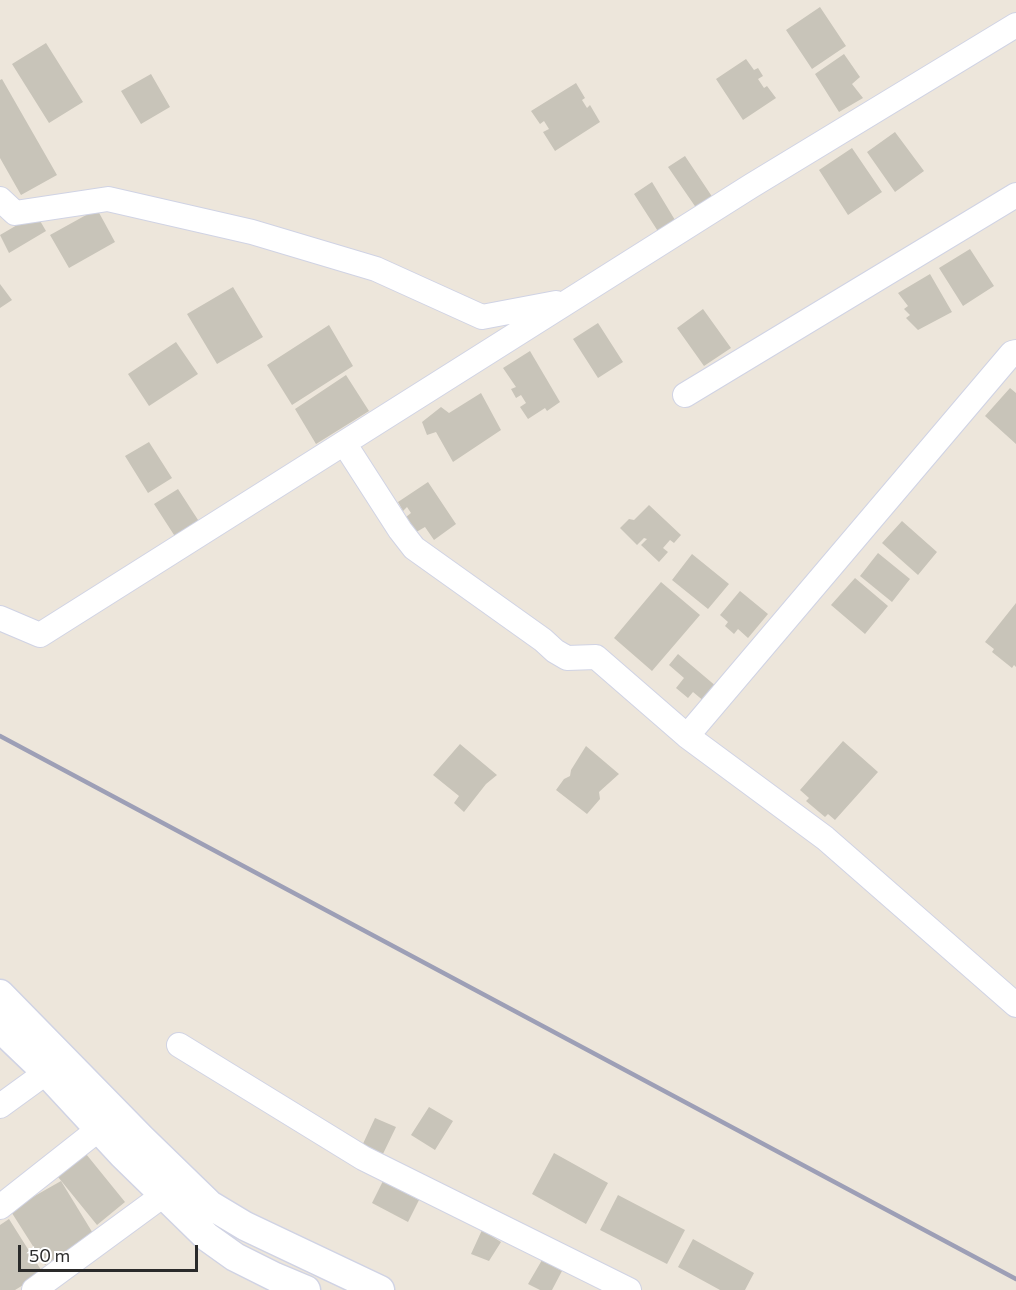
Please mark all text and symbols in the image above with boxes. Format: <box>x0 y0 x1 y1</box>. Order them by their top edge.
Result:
scale bar <box>21 1233 201 1271</box>
text: 50 m <box>29 1244 70 1266</box>

